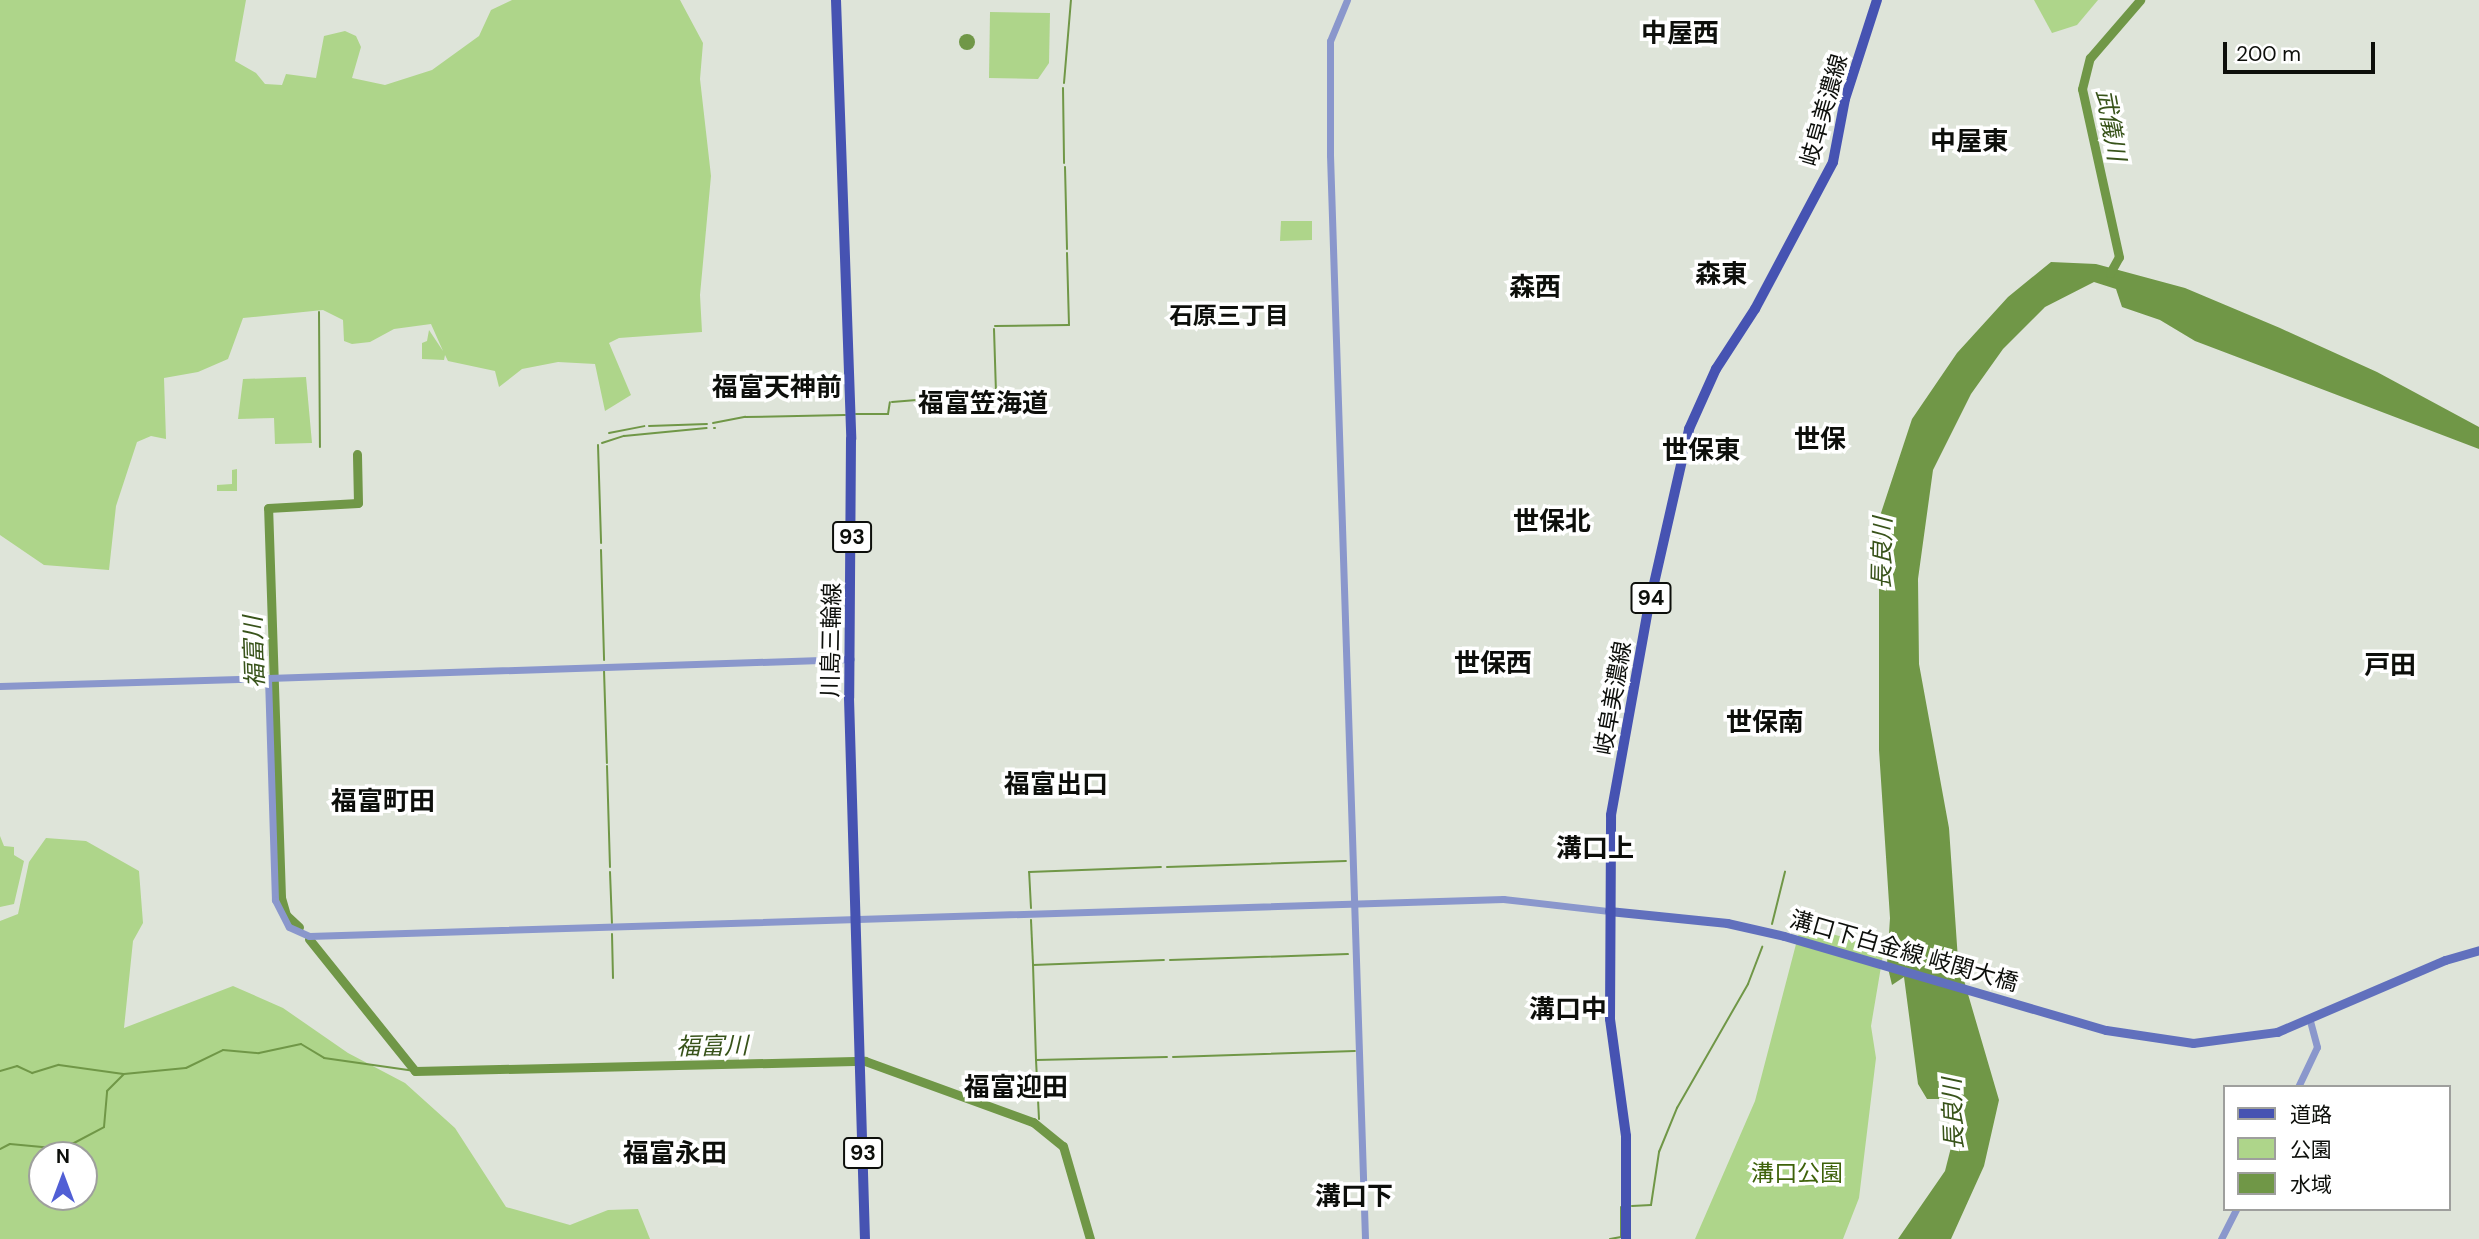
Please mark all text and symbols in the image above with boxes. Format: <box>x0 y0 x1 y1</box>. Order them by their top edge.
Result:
district label: 中屋西 <box>1641 18 1719 50</box>
scale bar <box>2227 28 2379 72</box>
text: 200 m <box>2236 40 2301 68</box>
street label: 岐阜美濃線 <box>1795 51 1853 169</box>
water label: 武儀川 <box>2091 87 2131 163</box>
district label: 中屋東 <box>1930 126 2008 158</box>
district label: 森東 <box>1695 259 1747 291</box>
district label: 森西 <box>1509 272 1561 304</box>
district label: 石原三丁目 <box>1169 302 1289 330</box>
district label: 福富天神前 <box>712 372 842 404</box>
district label: 福富笠海道 <box>918 388 1048 420</box>
district label: 世保 <box>1794 424 1846 456</box>
district label: 世保東 <box>1662 435 1740 467</box>
district label: 世保北 <box>1513 506 1591 538</box>
water label: 長良川 <box>1867 517 1897 589</box>
road number: 93 <box>831 520 873 554</box>
road number: 94 <box>1630 580 1672 616</box>
street label: 川島三輪線 <box>816 582 846 698</box>
water label: 福富川 <box>238 616 270 688</box>
street label: 岐阜美濃線 <box>1589 639 1637 757</box>
district label: 世保西 <box>1454 648 1532 680</box>
district label: 戸田 <box>2364 650 2416 682</box>
district label: 世保南 <box>1726 707 1804 739</box>
district label: 福富出口 <box>1004 769 1108 801</box>
district label: 福富町田 <box>331 786 435 818</box>
district label: 溝口上 <box>1556 833 1634 865</box>
street label: 溝口下白金線 岐関大橋 <box>1787 905 2021 997</box>
district label: 溝口中 <box>1529 994 1607 1026</box>
water label: 福富川 <box>676 1031 748 1061</box>
district label: 福富迎田 <box>964 1072 1068 1104</box>
water label: 長良川 <box>1937 1078 1969 1150</box>
legend <box>2224 1085 2451 1211</box>
text: 道路 <box>2290 1101 2332 1129</box>
road number: 93 <box>842 1136 884 1170</box>
text: 公園 <box>2290 1136 2332 1164</box>
district label: 福富永田 <box>623 1138 727 1170</box>
north arrow <box>28 1141 98 1211</box>
text: N <box>56 1144 70 1169</box>
park label: 溝口公園 <box>1751 1159 1843 1187</box>
text: 水域 <box>2290 1171 2332 1199</box>
district label: 溝口下 <box>1315 1181 1393 1213</box>

